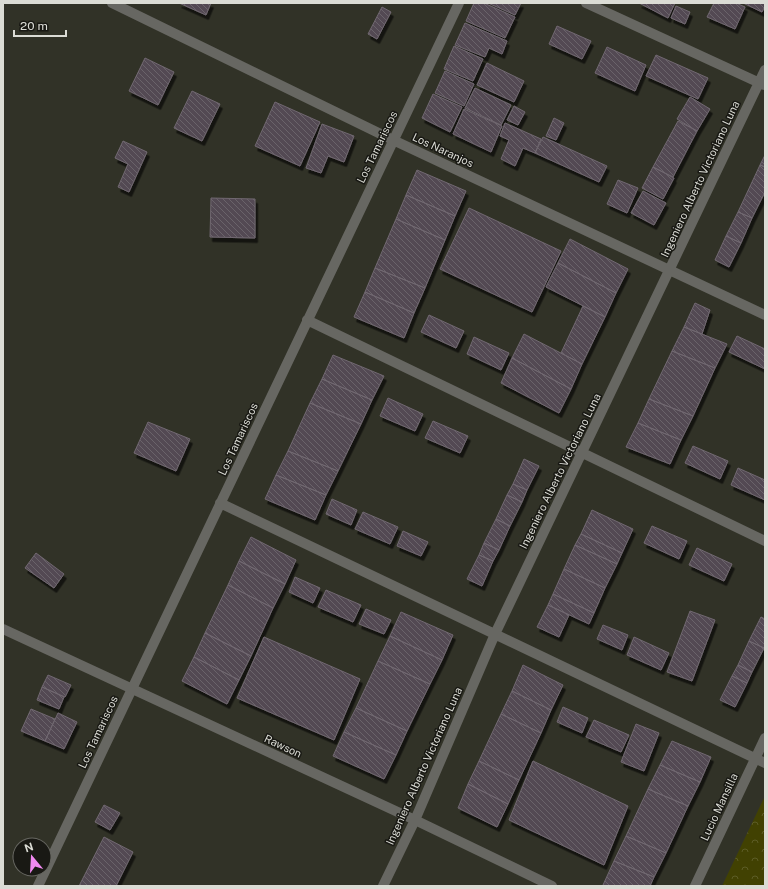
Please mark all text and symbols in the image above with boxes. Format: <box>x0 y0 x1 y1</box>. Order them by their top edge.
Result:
scale bar <box>14 12 66 38</box>
text: 20 m <box>20 19 48 33</box>
street label: Ingeniero Alberto Victoriano Luna <box>658 99 742 259</box>
street label: Los Tamariscos <box>354 109 400 185</box>
street label: Los Naranjos <box>411 131 476 170</box>
street label: Ingeniero Alberto Victoriano Luna <box>517 391 603 551</box>
street label: Los Tamariscos <box>216 401 260 477</box>
street label: Ingeniero Alberto Victoriano Luna <box>384 685 464 847</box>
street label: Los Tamariscos <box>76 694 120 770</box>
street label: Rawson <box>262 732 304 760</box>
street label: Lucio Mansilla <box>698 771 740 843</box>
north arrow <box>12 837 52 877</box>
text: N <box>23 840 35 855</box>

